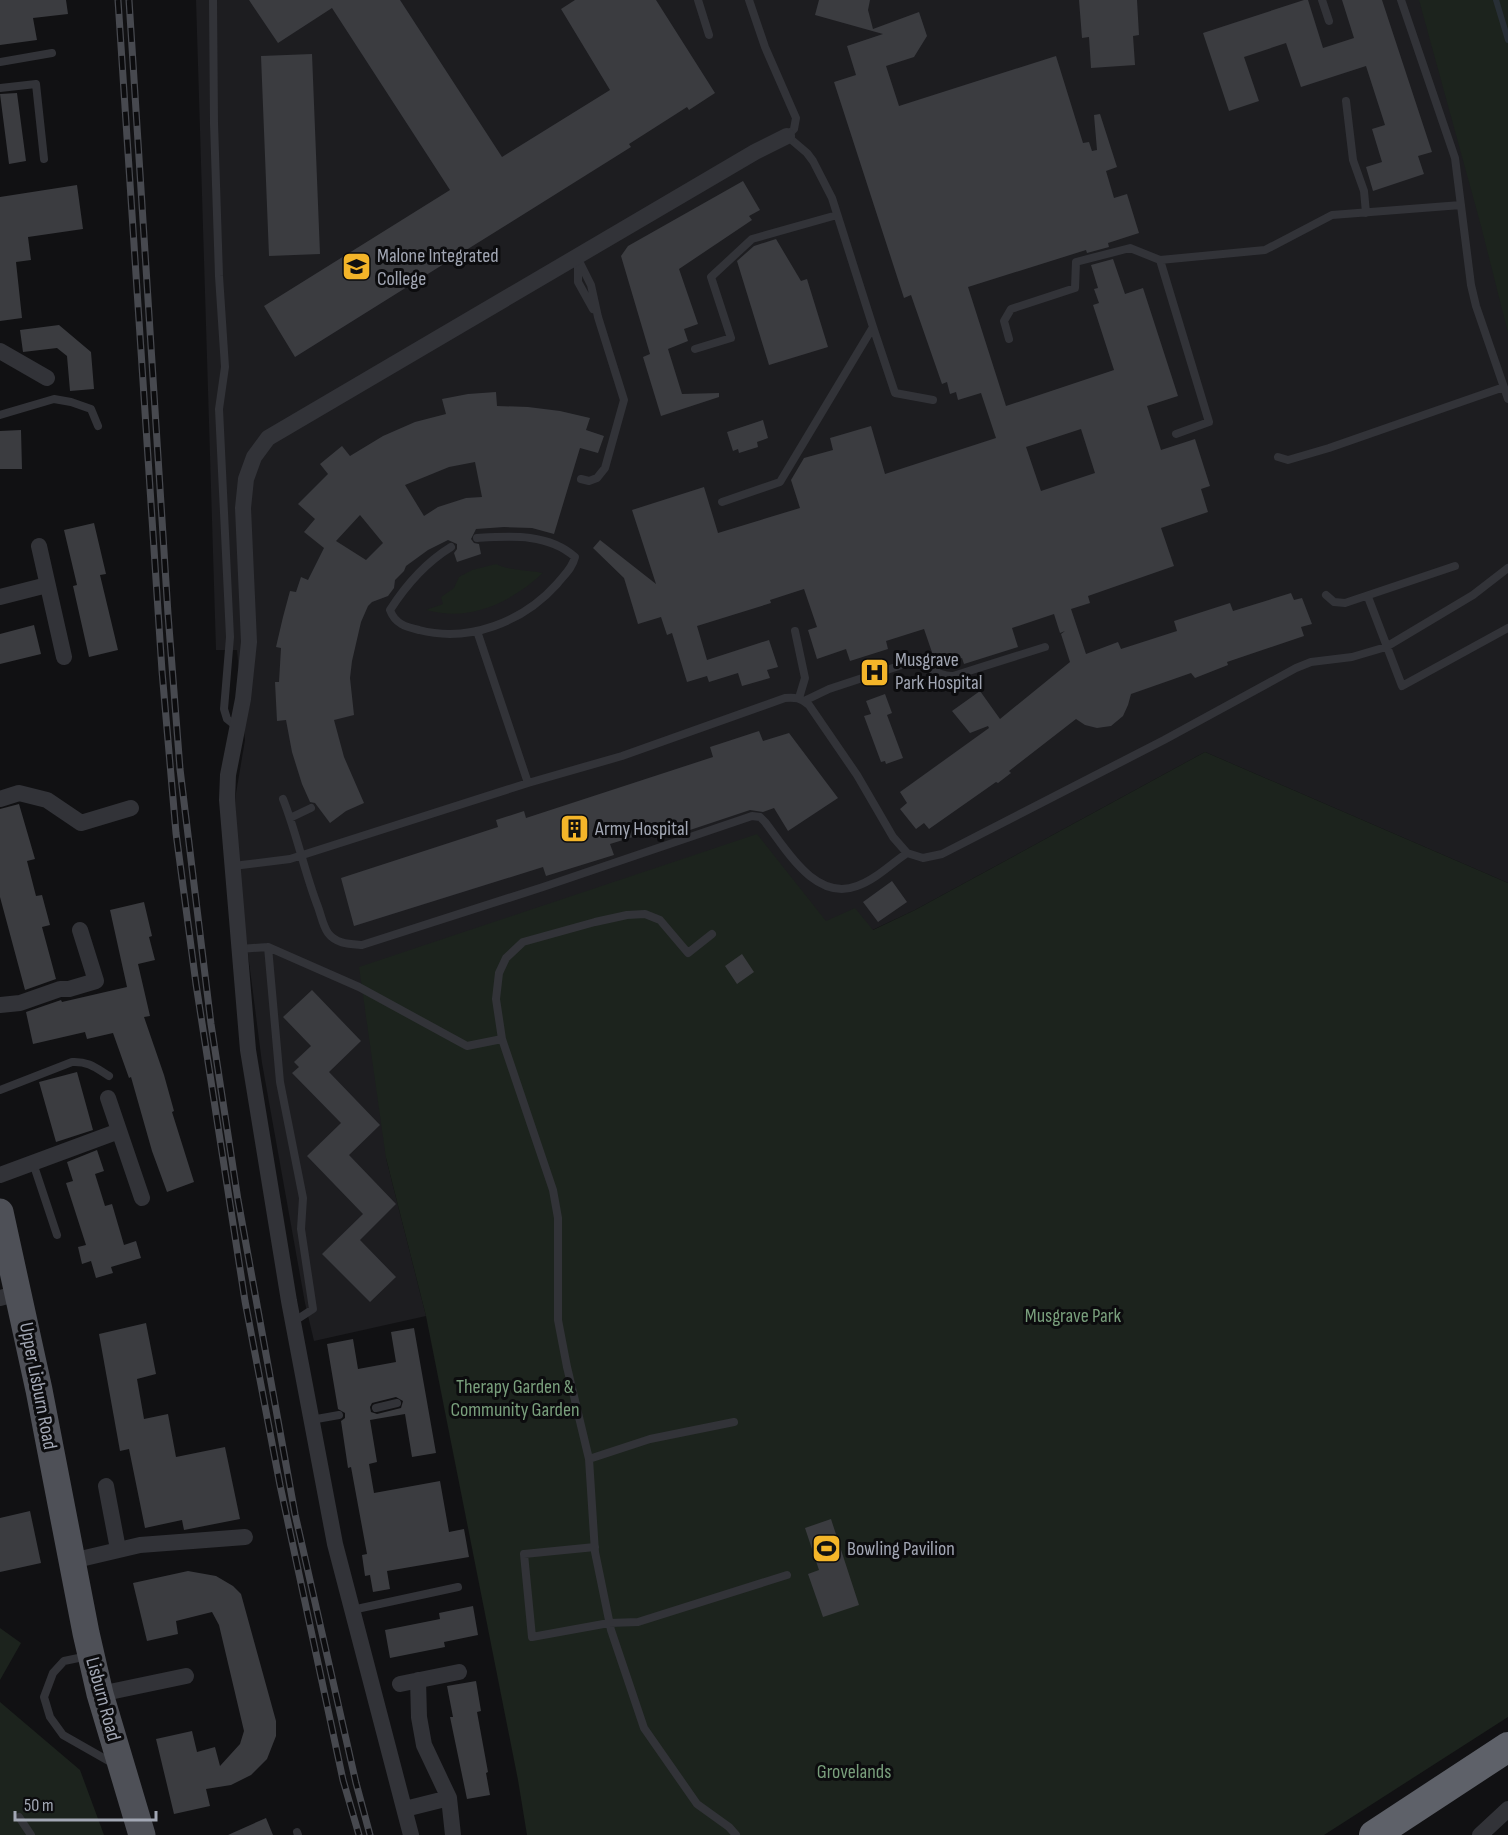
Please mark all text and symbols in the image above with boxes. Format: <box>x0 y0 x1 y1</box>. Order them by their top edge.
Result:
place label: Malone Integrated College <box>377 244 499 291</box>
school or university icon: Malone Integrated College <box>340 251 372 283</box>
place label: Musgrave Park Hospital <box>895 648 983 695</box>
hospital icon: Musgrave Park Hospital <box>858 656 890 688</box>
building icon: Army Hospital <box>558 813 590 845</box>
place label: Army Hospital <box>594 817 688 841</box>
park label: Musgrave Park <box>1025 1304 1122 1328</box>
street label: Upper Lisburn Road <box>14 1320 62 1452</box>
park label: Therapy Garden & Community Garden <box>450 1375 580 1422</box>
sports icon: Bowling Pavilion <box>810 1533 842 1565</box>
place label: Bowling Pavilion <box>847 1537 955 1561</box>
street label: Lisburn Road <box>80 1654 126 1744</box>
park label: Grovelands <box>817 1760 891 1784</box>
scale bar <box>15 1784 156 1822</box>
text: 50 m <box>24 1795 54 1816</box>

